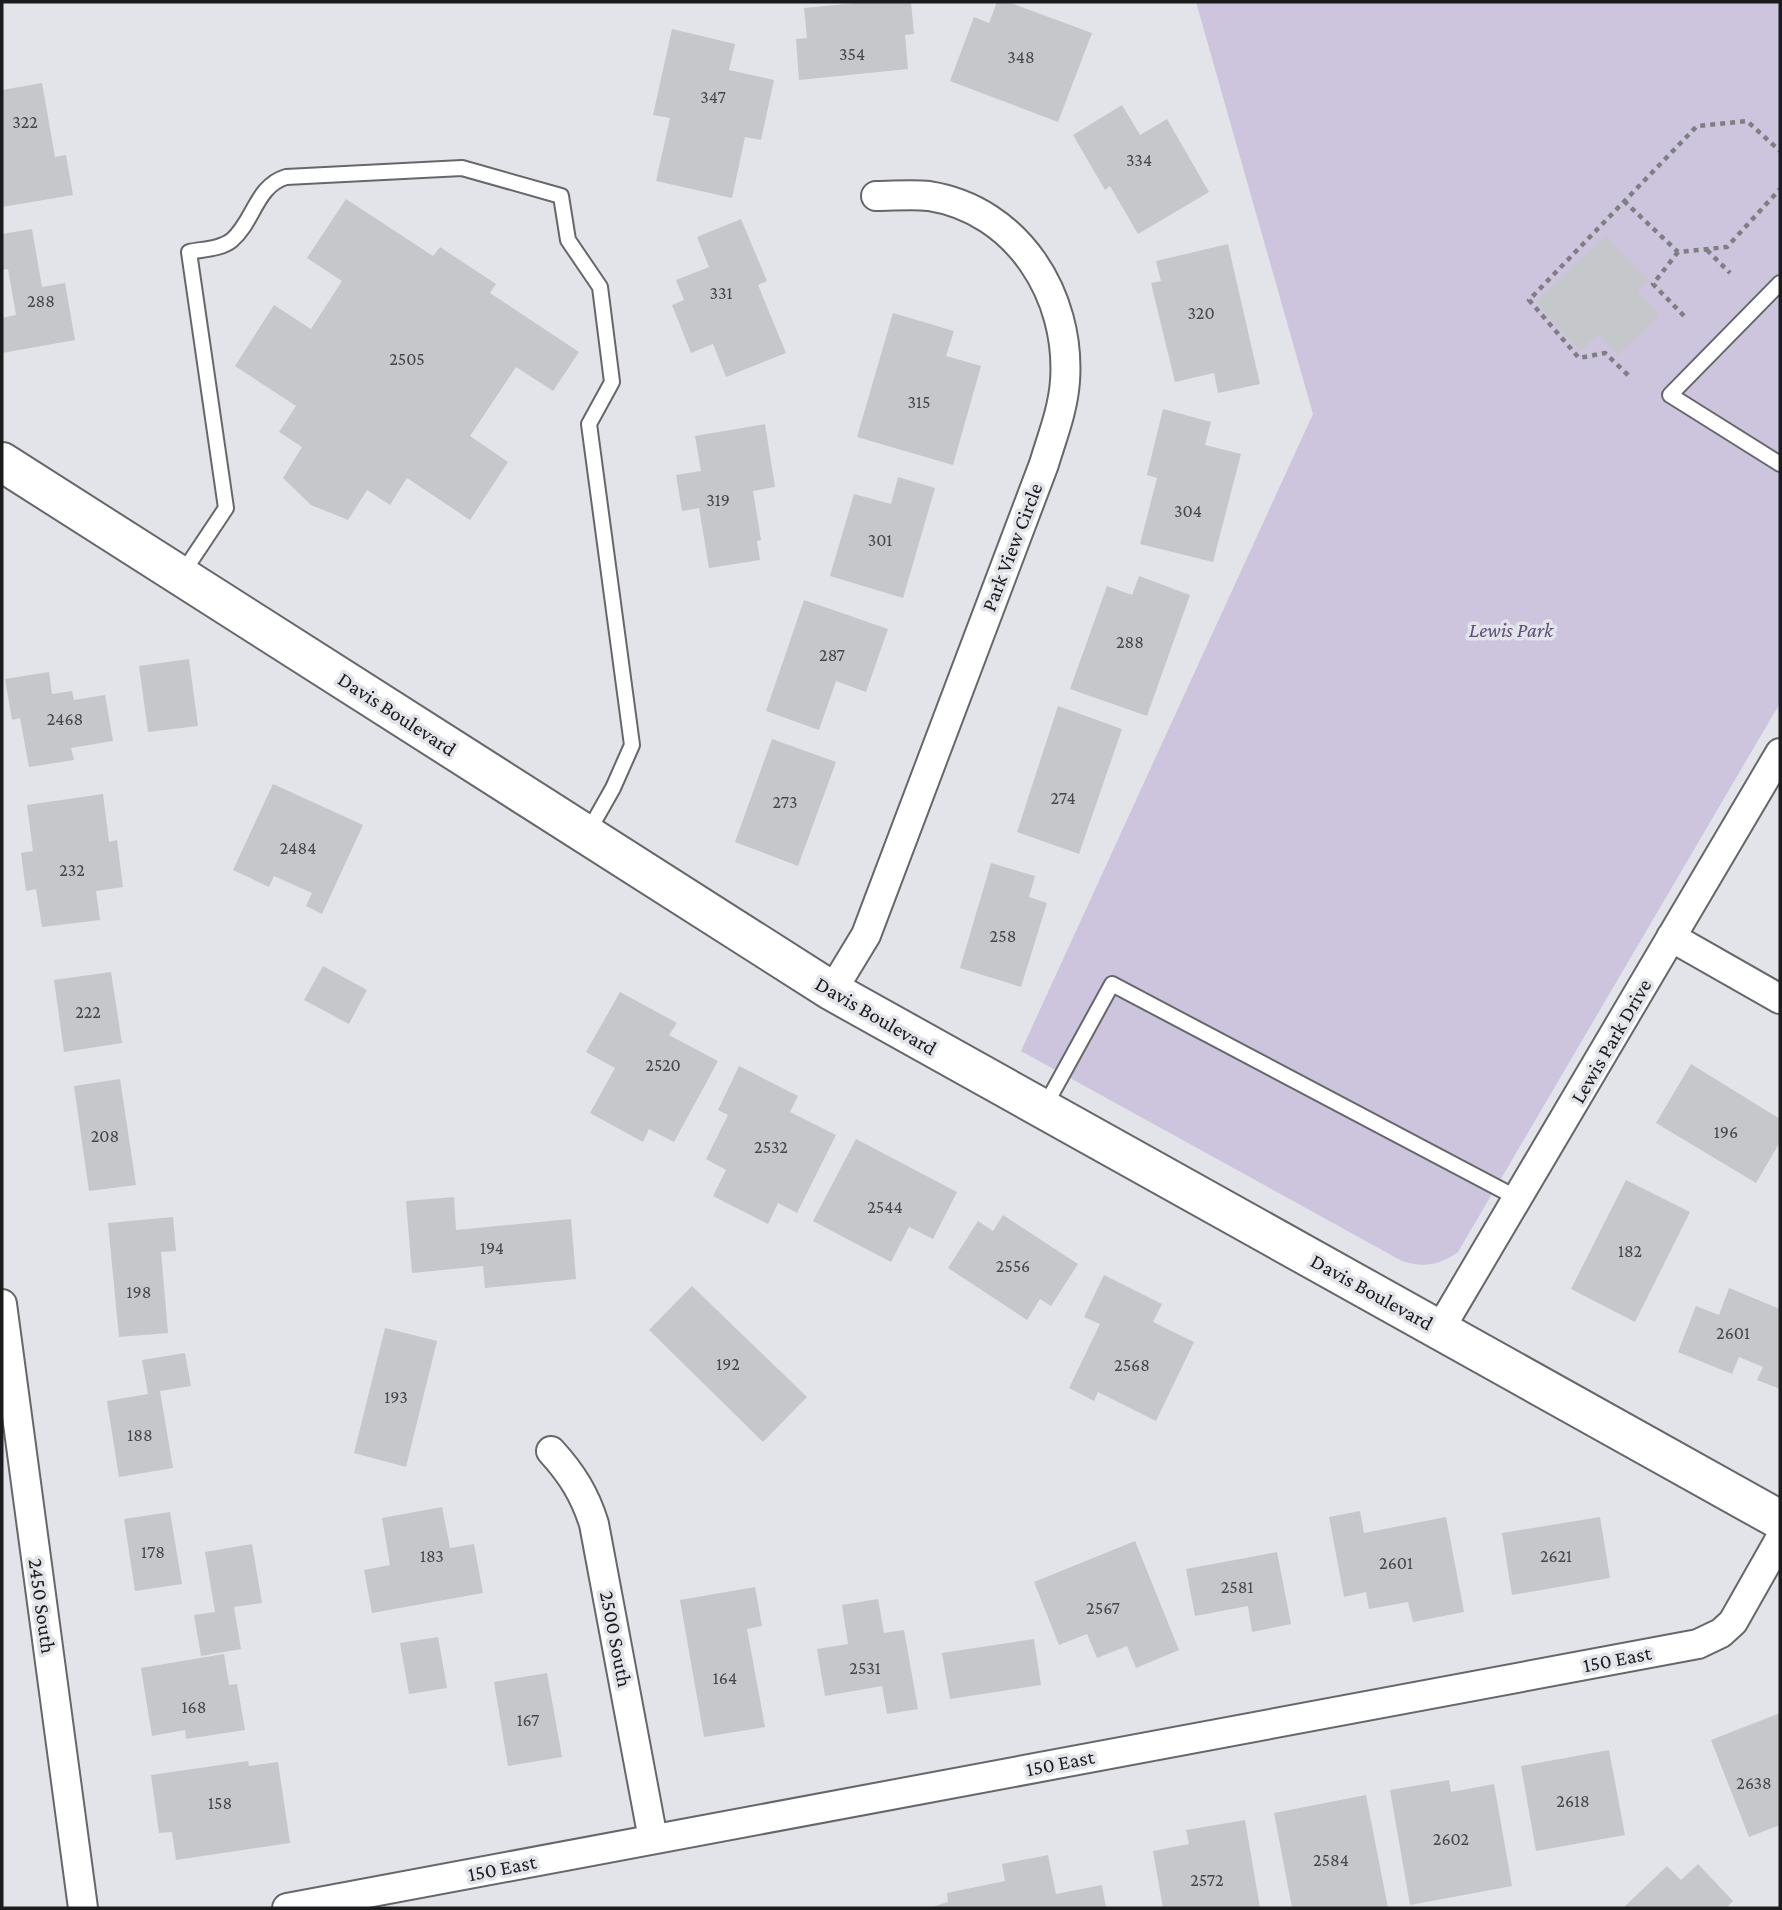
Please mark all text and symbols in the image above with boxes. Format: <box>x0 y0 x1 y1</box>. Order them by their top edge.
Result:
house number: 354 <box>839 44 865 64</box>
house number: 348 <box>1007 47 1035 67</box>
house number: 347 <box>700 87 726 107</box>
house number: 322 <box>12 112 38 132</box>
house number: 334 <box>1126 150 1152 170</box>
house number: 331 <box>710 283 733 303</box>
house number: 288 <box>27 291 55 311</box>
house number: 320 <box>1187 303 1215 323</box>
house number: 2505 <box>389 349 425 369</box>
house number: 315 <box>907 392 931 412</box>
street label: Park View Circle <box>977 480 1047 614</box>
house number: 319 <box>706 490 730 510</box>
house number: 304 <box>1174 501 1202 521</box>
house number: 301 <box>868 530 892 550</box>
park label: Lewis Park <box>1469 618 1554 642</box>
house number: 288 <box>1116 632 1144 652</box>
house number: 287 <box>819 645 845 665</box>
street label: Davis Boulevard <box>333 667 461 761</box>
house number: 2468 <box>47 709 83 729</box>
house number: 274 <box>1050 788 1076 808</box>
house number: 273 <box>773 792 797 812</box>
house number: 2484 <box>280 838 316 858</box>
house number: 232 <box>59 860 85 880</box>
house number: 258 <box>990 926 1016 946</box>
street label: Davis Boulevard <box>811 972 941 1060</box>
street label: Lewis Park Drive <box>1566 974 1656 1108</box>
house number: 222 <box>75 1002 101 1022</box>
house number: 2520 <box>645 1055 681 1075</box>
house number: 196 <box>1714 1122 1738 1142</box>
house number: 208 <box>91 1126 119 1146</box>
house number: 2532 <box>754 1137 788 1157</box>
house number: 2544 <box>867 1197 903 1217</box>
house number: 194 <box>480 1238 504 1258</box>
house number: 182 <box>1618 1241 1642 1261</box>
street label: Davis Boulevard <box>1307 1249 1437 1335</box>
house number: 2556 <box>996 1256 1030 1276</box>
house number: 198 <box>127 1282 151 1302</box>
house number: 2601 <box>1716 1323 1750 1343</box>
house number: 192 <box>716 1354 740 1374</box>
house number: 2568 <box>1114 1355 1150 1375</box>
house number: 193 <box>384 1387 408 1407</box>
house number: 188 <box>127 1425 153 1445</box>
house number: 178 <box>141 1542 165 1562</box>
house number: 183 <box>420 1546 444 1566</box>
house number: 2621 <box>1540 1546 1572 1566</box>
house number: 2601 <box>1379 1553 1413 1573</box>
street label: 2450 South <box>23 1557 61 1655</box>
house number: 2581 <box>1221 1577 1253 1597</box>
street label: 2500 South <box>595 1589 637 1689</box>
house number: 2567 <box>1086 1598 1120 1618</box>
street label: 150 East <box>1581 1640 1654 1677</box>
house number: 2531 <box>849 1658 881 1678</box>
house number: 164 <box>713 1668 737 1688</box>
house number: 168 <box>182 1697 206 1717</box>
house number: 167 <box>517 1710 539 1730</box>
street label: 150 East <box>1024 1744 1097 1781</box>
house number: 2638 <box>1736 1773 1772 1793</box>
house number: 2618 <box>1556 1791 1590 1811</box>
house number: 158 <box>208 1793 232 1813</box>
house number: 2602 <box>1433 1829 1469 1849</box>
street label: 150 East <box>466 1849 539 1886</box>
house number: 2584 <box>1313 1850 1349 1870</box>
house number: 2572 <box>1190 1870 1224 1890</box>

